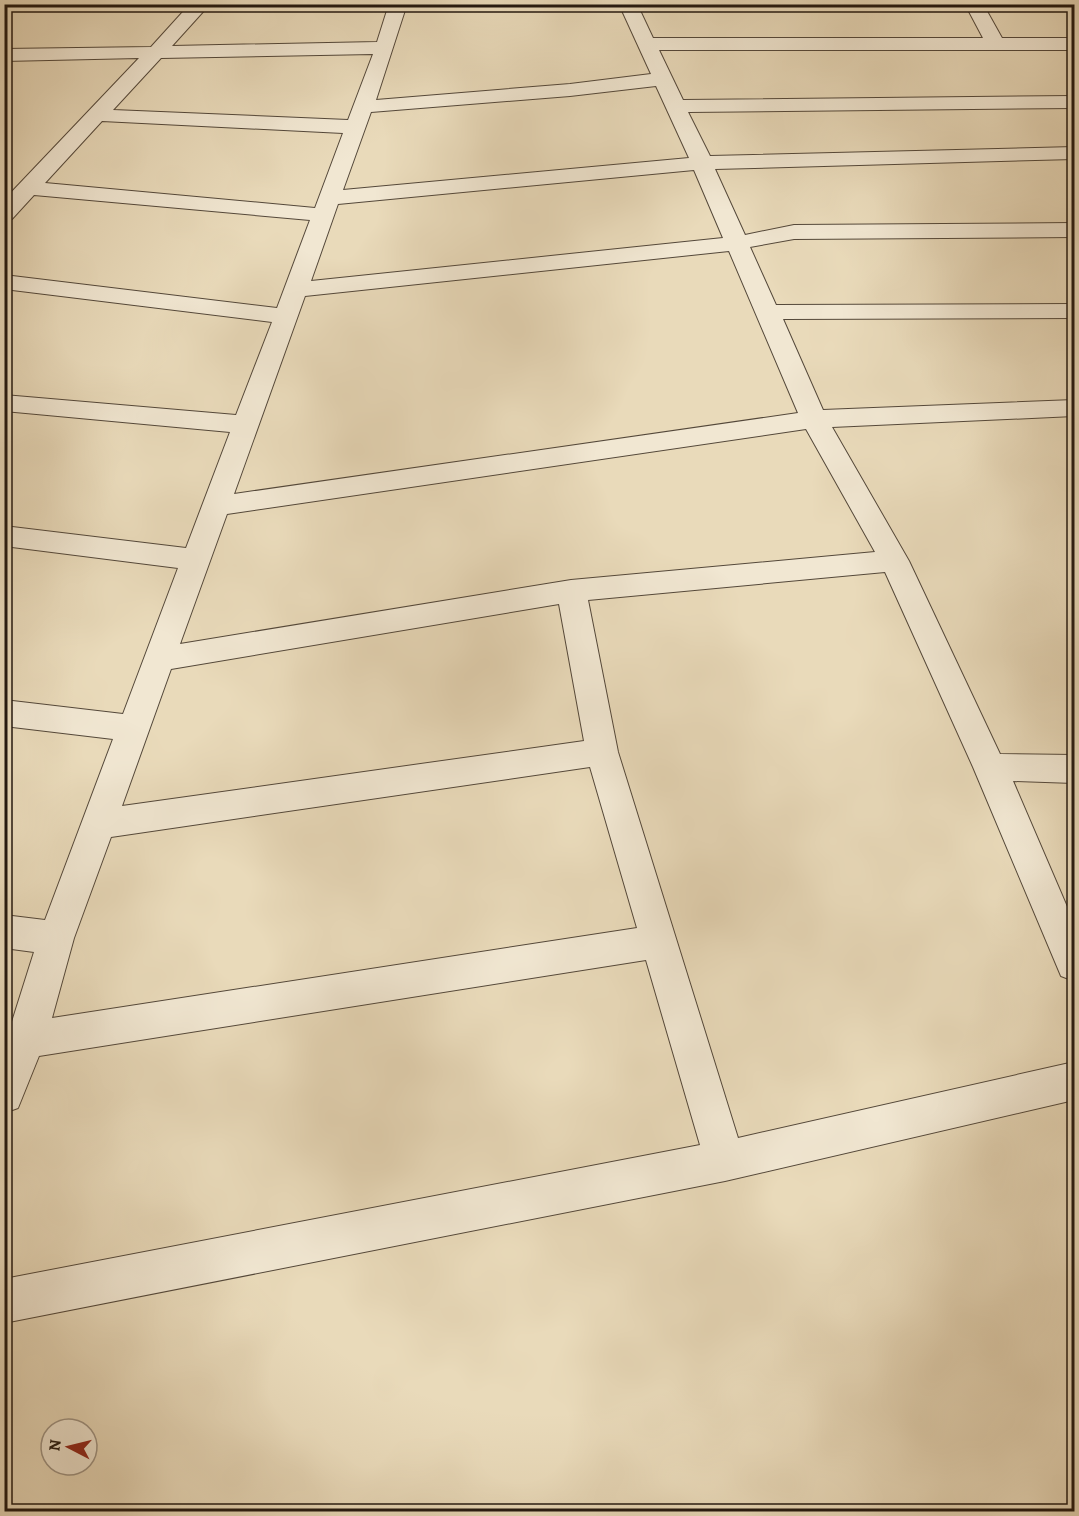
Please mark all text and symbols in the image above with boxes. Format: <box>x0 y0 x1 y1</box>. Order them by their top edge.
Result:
north arrow <box>39 1417 99 1477</box>
text: N <box>43 1438 67 1452</box>

